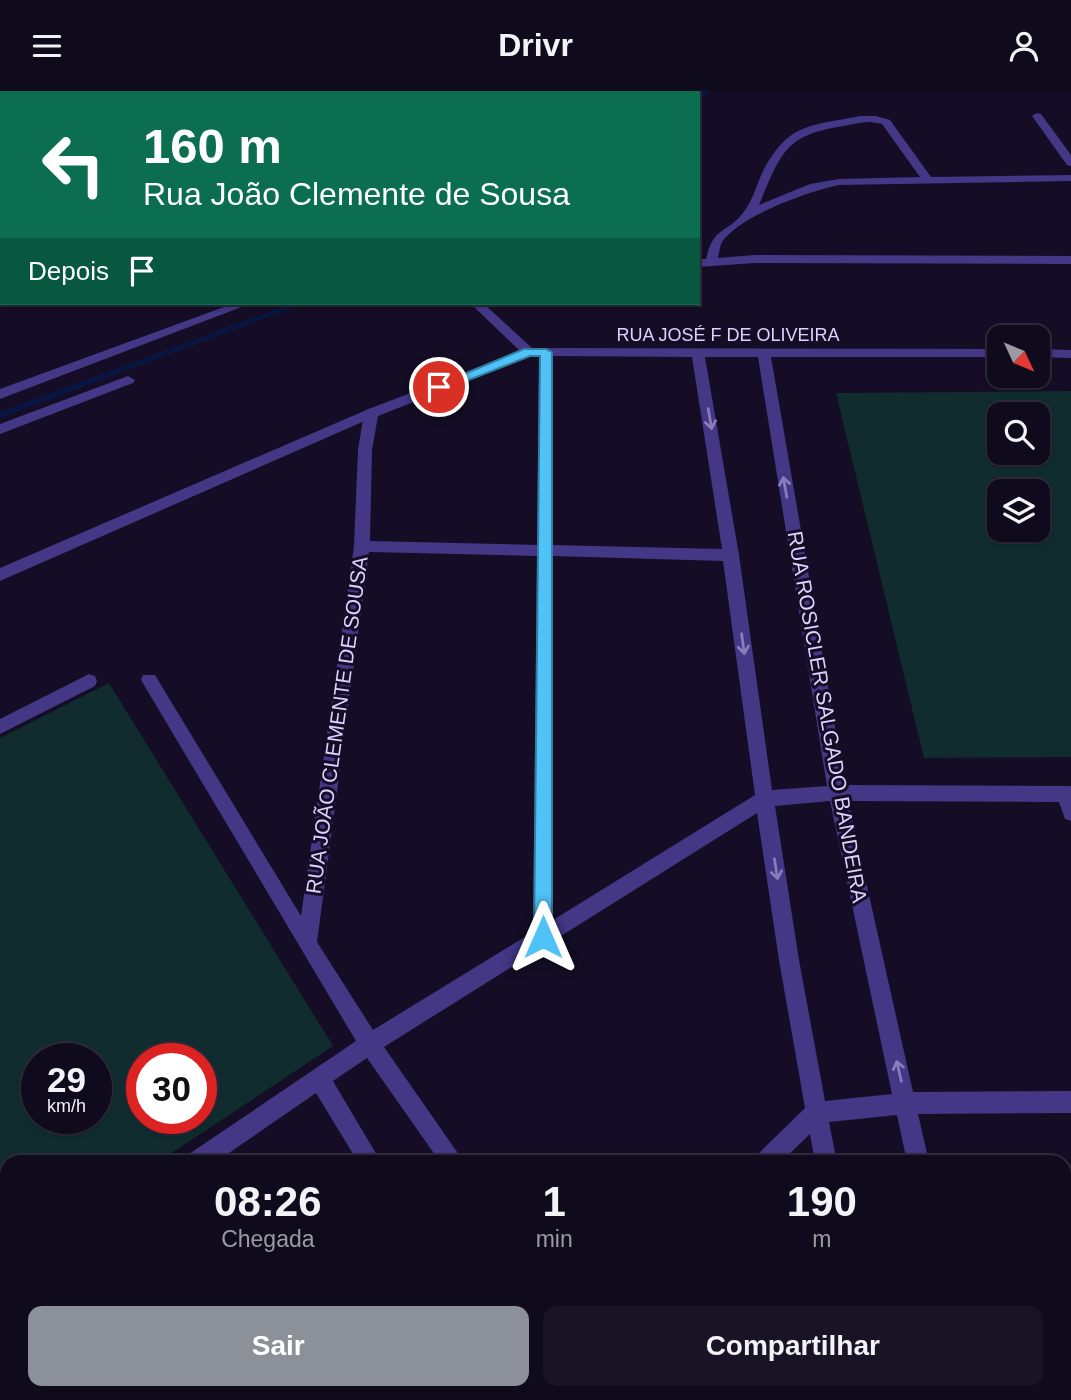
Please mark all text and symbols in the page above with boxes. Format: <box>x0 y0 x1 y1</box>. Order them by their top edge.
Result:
icon: menu <box>28 27 66 65</box>
text: Drivr <box>498 27 573 63</box>
icon: person <box>1005 27 1043 65</box>
icon: left <box>28 119 119 210</box>
text: 160 m <box>143 119 282 173</box>
text: Rua João Clemente de Sousa <box>143 176 570 212</box>
icon: arrive <box>123 252 161 290</box>
text: Depois <box>28 256 109 286</box>
street label: RUA JOSÉ F DE OLIVEIRA <box>616 325 840 345</box>
north arrow <box>987 325 1050 389</box>
map controls <box>987 325 1050 542</box>
pin <box>409 357 469 417</box>
icon: arrive <box>420 368 458 406</box>
button: search <box>987 402 1050 465</box>
one-way arrow <box>704 407 717 430</box>
one-way arrow <box>778 476 792 499</box>
button: layers <box>987 479 1050 542</box>
street label: RUA ROSICLER SALGADO BANDEIRA <box>783 529 872 905</box>
street label: RUA JOÃO CLEMENTE DE SOUSA <box>301 555 372 895</box>
one-way arrow <box>737 632 750 655</box>
one-way arrow <box>770 858 783 880</box>
position arrow <box>506 900 580 974</box>
speed limit sign: 30 <box>126 1043 217 1134</box>
text: 29 <box>47 1060 86 1099</box>
one-way arrow <box>891 1060 905 1083</box>
text: km/h <box>47 1096 86 1116</box>
text: 08:26 <box>214 1178 322 1225</box>
text: 1 <box>542 1178 566 1225</box>
text: 190 <box>787 1178 857 1225</box>
text: Chegada <box>221 1226 315 1252</box>
text: min <box>536 1226 573 1252</box>
text: m <box>812 1226 831 1252</box>
button: Sair <box>28 1306 529 1386</box>
button: Compartilhar <box>543 1306 1043 1386</box>

